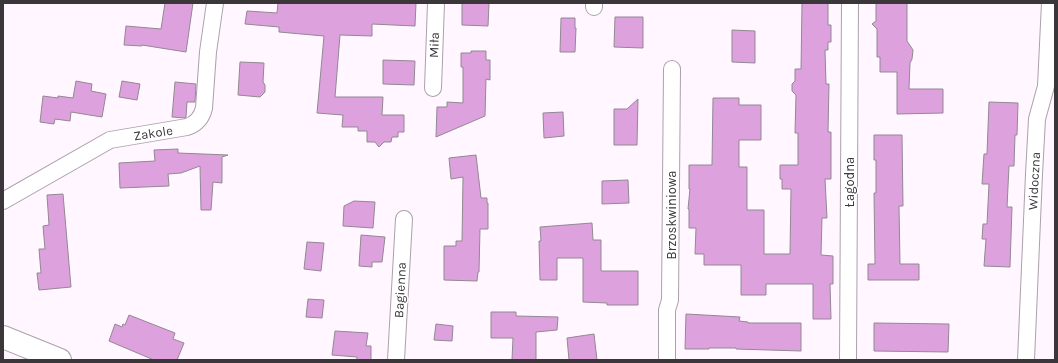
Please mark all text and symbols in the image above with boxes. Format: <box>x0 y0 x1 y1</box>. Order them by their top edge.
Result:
street label: Miła <box>426 32 442 58</box>
street label: Zakole <box>132 122 174 144</box>
street label: Widoczna <box>1025 152 1043 210</box>
street label: Łagodna <box>842 157 857 207</box>
street label: Brzoskwiniowa <box>664 171 679 259</box>
street label: Bagienna <box>391 262 409 318</box>

